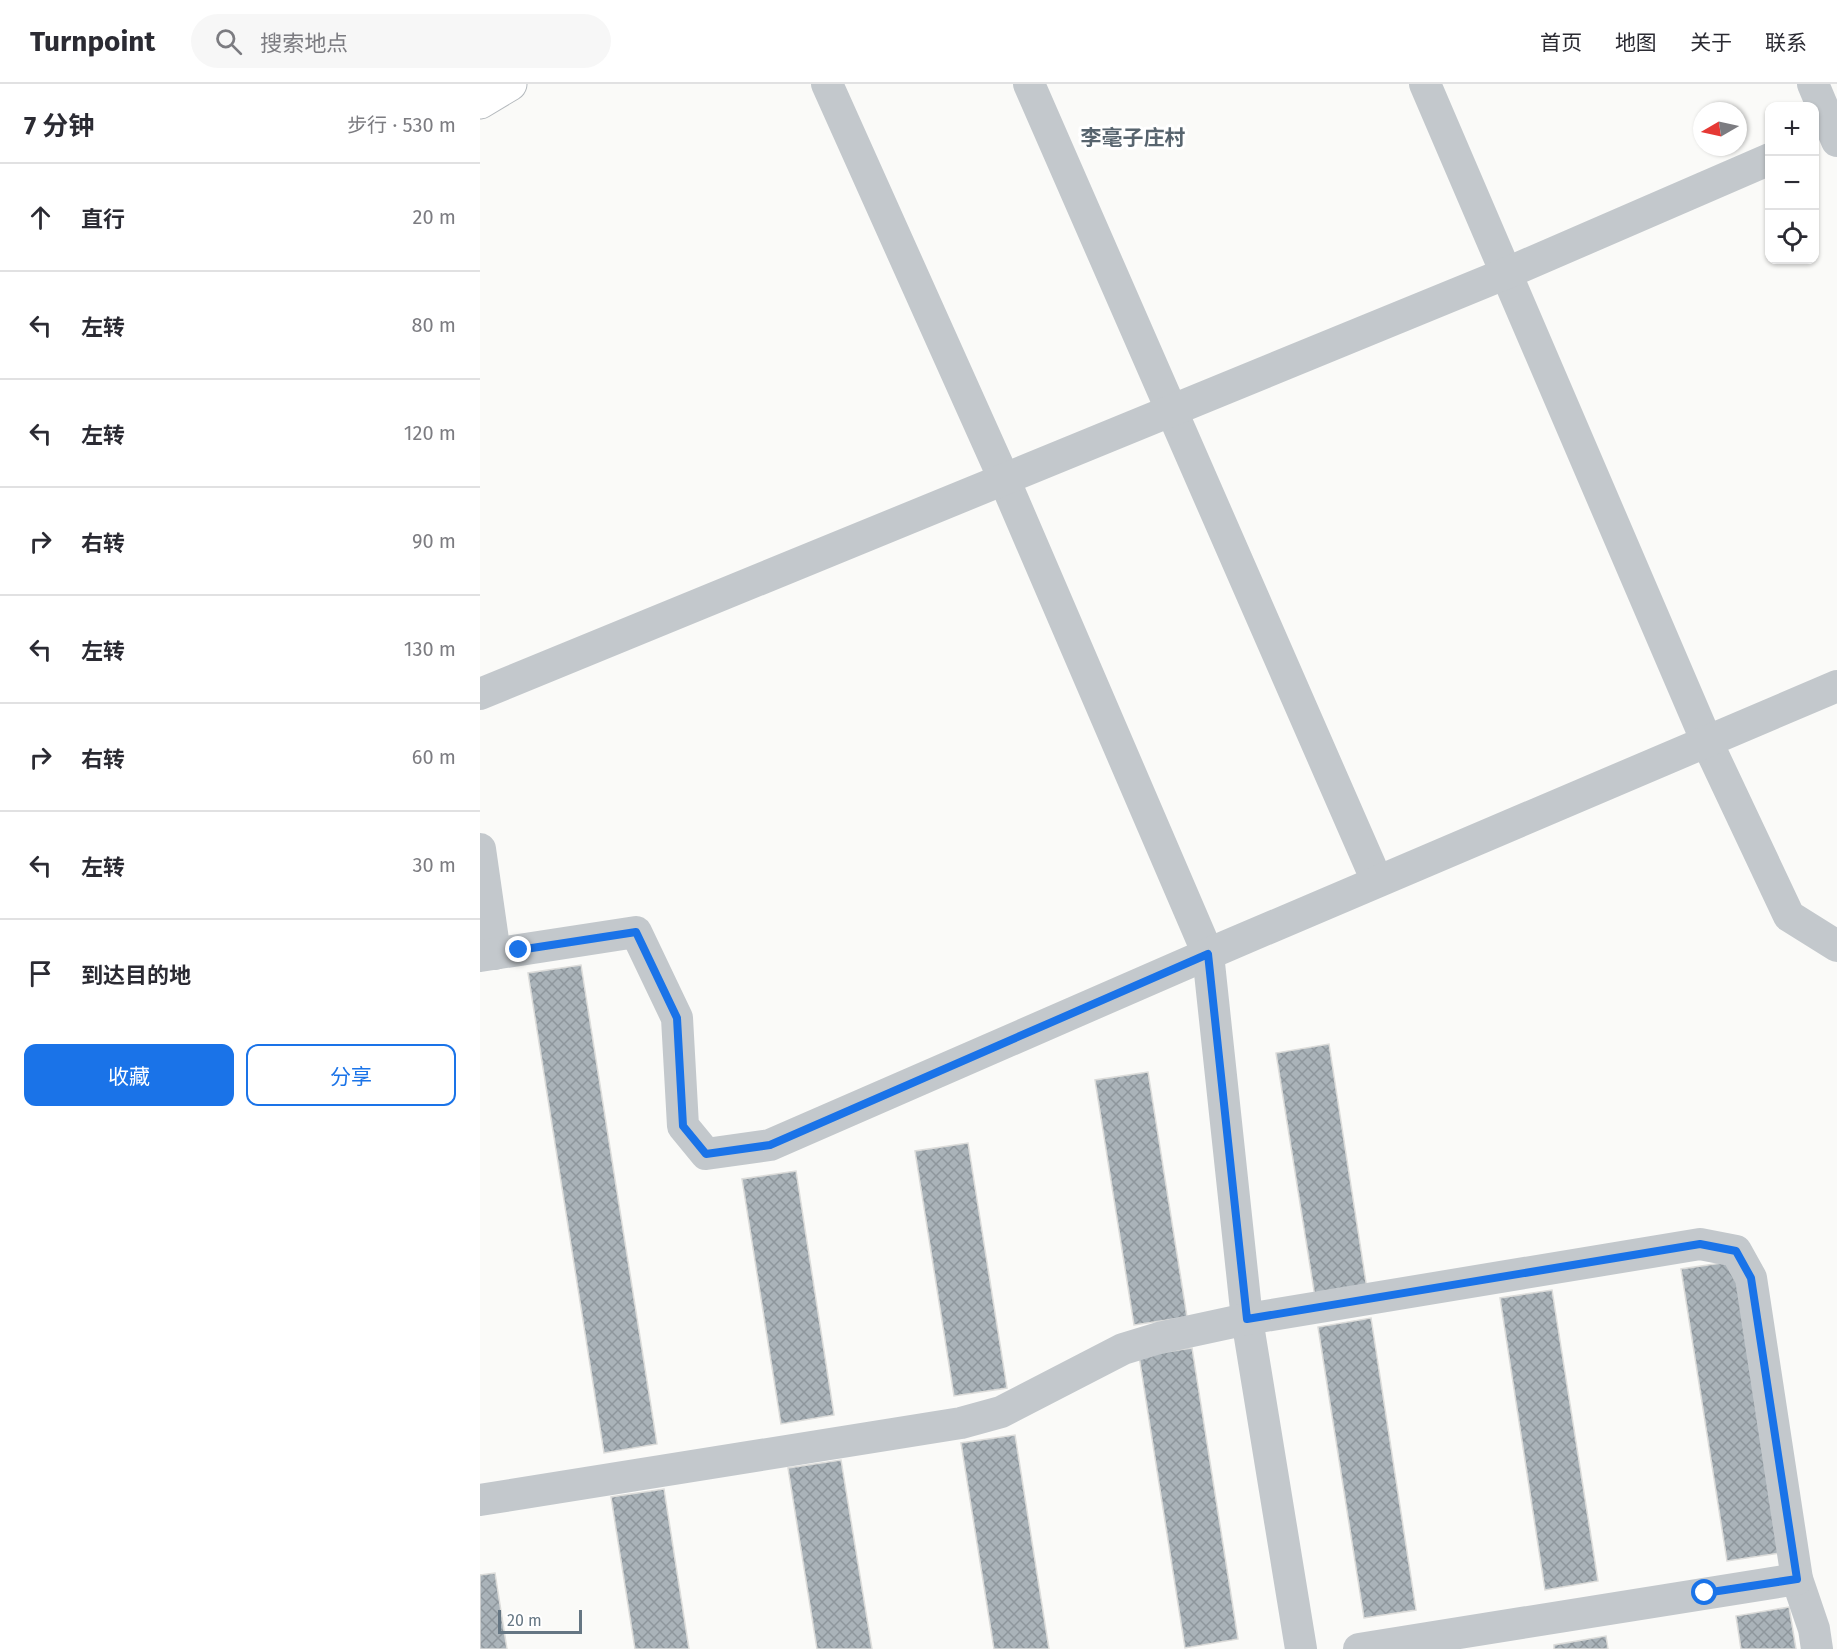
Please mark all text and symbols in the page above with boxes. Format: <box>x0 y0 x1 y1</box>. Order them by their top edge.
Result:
search box <box>191 14 611 68</box>
text: Turnpoint <box>30 25 155 58</box>
icon: search <box>212 25 245 58</box>
text: 搜索地点 <box>260 30 348 57</box>
text: 首页 <box>1540 30 1582 56</box>
text: 地图 <box>1615 30 1657 56</box>
text: 关于 <box>1690 30 1732 56</box>
text: 联系 <box>1765 30 1807 56</box>
north arrow <box>1693 102 1747 156</box>
map controls <box>1765 102 1819 264</box>
button: + <box>1765 102 1819 156</box>
text: 7 分钟 <box>24 111 94 142</box>
text: 步行 · 530 m <box>347 113 456 137</box>
district label: 李毫子庄村 <box>1081 125 1186 151</box>
button: − <box>1765 156 1819 210</box>
icon: ahead <box>24 201 57 234</box>
text: 20 m <box>413 205 456 229</box>
text: 直行 <box>81 206 125 233</box>
button: locate <box>1765 210 1819 264</box>
icon: left <box>24 309 57 342</box>
text: 80 m <box>411 313 456 337</box>
text: 左转 <box>81 314 125 341</box>
icon: left <box>24 417 57 450</box>
text: 120 m <box>404 421 456 445</box>
text: 左转 <box>81 422 125 449</box>
icon: right <box>24 525 57 558</box>
text: 90 m <box>412 529 456 553</box>
text: 右转 <box>81 530 125 557</box>
icon: left <box>24 633 57 666</box>
text: 130 m <box>404 637 456 661</box>
text: 左转 <box>81 638 125 665</box>
icon: right <box>24 741 57 774</box>
text: 60 m <box>412 745 456 769</box>
text: 右转 <box>81 746 125 773</box>
icon: left <box>24 849 57 882</box>
text: 30 m <box>412 853 456 877</box>
text: 左转 <box>81 854 125 881</box>
route end <box>505 936 531 962</box>
icon: arrive <box>24 957 57 990</box>
text: 到达目的地 <box>81 962 191 989</box>
button: 收藏 <box>24 1044 234 1106</box>
button: 分享 <box>246 1044 456 1106</box>
route start <box>1691 1579 1717 1605</box>
scale bar <box>498 1607 582 1634</box>
text: 20 m <box>507 1611 542 1630</box>

